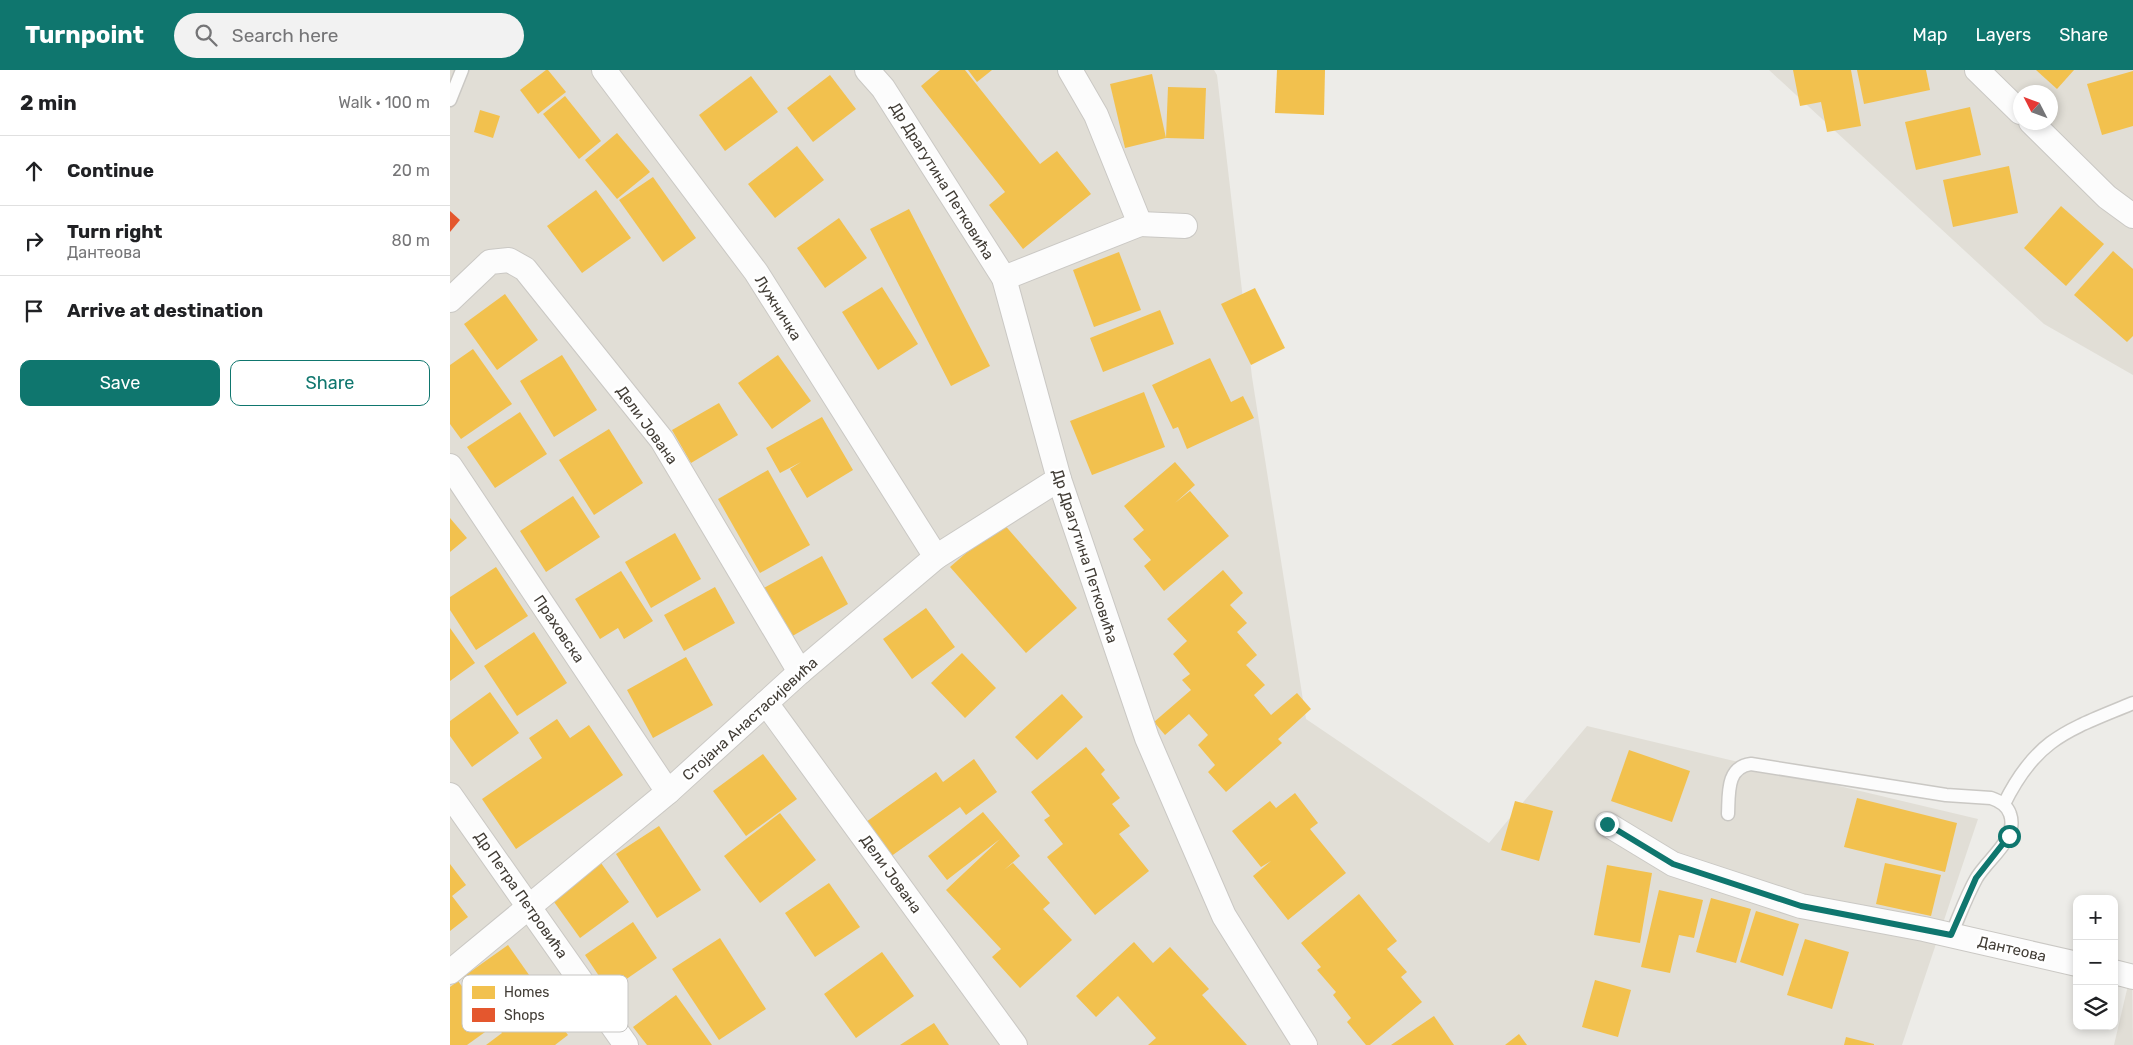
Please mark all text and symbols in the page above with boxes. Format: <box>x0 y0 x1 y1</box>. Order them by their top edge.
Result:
search box <box>174 13 524 58</box>
text: Turnpoint <box>25 21 144 49</box>
icon: search <box>192 21 220 49</box>
text: Search here <box>232 24 338 47</box>
text: Map <box>1913 24 1948 46</box>
text: Layers <box>1976 24 2031 46</box>
text: Share <box>2059 24 2108 46</box>
north arrow <box>2013 85 2058 130</box>
text: 2 min <box>20 90 77 115</box>
text: Walk · 100 m <box>338 93 430 112</box>
street label: Др Драгутина Петковића <box>886 99 998 263</box>
icon: ahead <box>20 157 48 185</box>
text: Continue <box>67 159 154 182</box>
text: 20 m <box>392 161 430 180</box>
text: Turn right <box>67 220 162 243</box>
icon: right <box>20 227 48 255</box>
text: 80 m <box>392 231 430 250</box>
text: Дантеова <box>67 243 141 262</box>
street label: Лужничка <box>751 272 805 344</box>
icon: arrive <box>20 297 48 325</box>
text: Arrive at destination <box>67 299 263 322</box>
button: Save <box>20 360 220 406</box>
button: Share <box>230 360 430 406</box>
street label: Дели Јована <box>612 382 682 468</box>
street label: Др Драгутина Петковића <box>1048 467 1122 645</box>
street label: Праховска <box>530 592 588 666</box>
street label: Стојана Анастасијевића <box>679 653 821 785</box>
route end <box>1596 813 1619 836</box>
route start <box>1998 825 2021 848</box>
street label: Др Петра Петровића <box>471 828 571 962</box>
street label: Дели Јована <box>856 831 926 917</box>
map controls <box>2073 895 2118 1030</box>
button: + <box>2073 895 2118 940</box>
street label: Дантеова <box>1976 932 2048 966</box>
button: − <box>2073 940 2118 985</box>
legend <box>462 975 628 1032</box>
text: Homes <box>504 984 549 1001</box>
button: layers <box>2073 985 2118 1030</box>
text: Shops <box>504 1007 545 1024</box>

